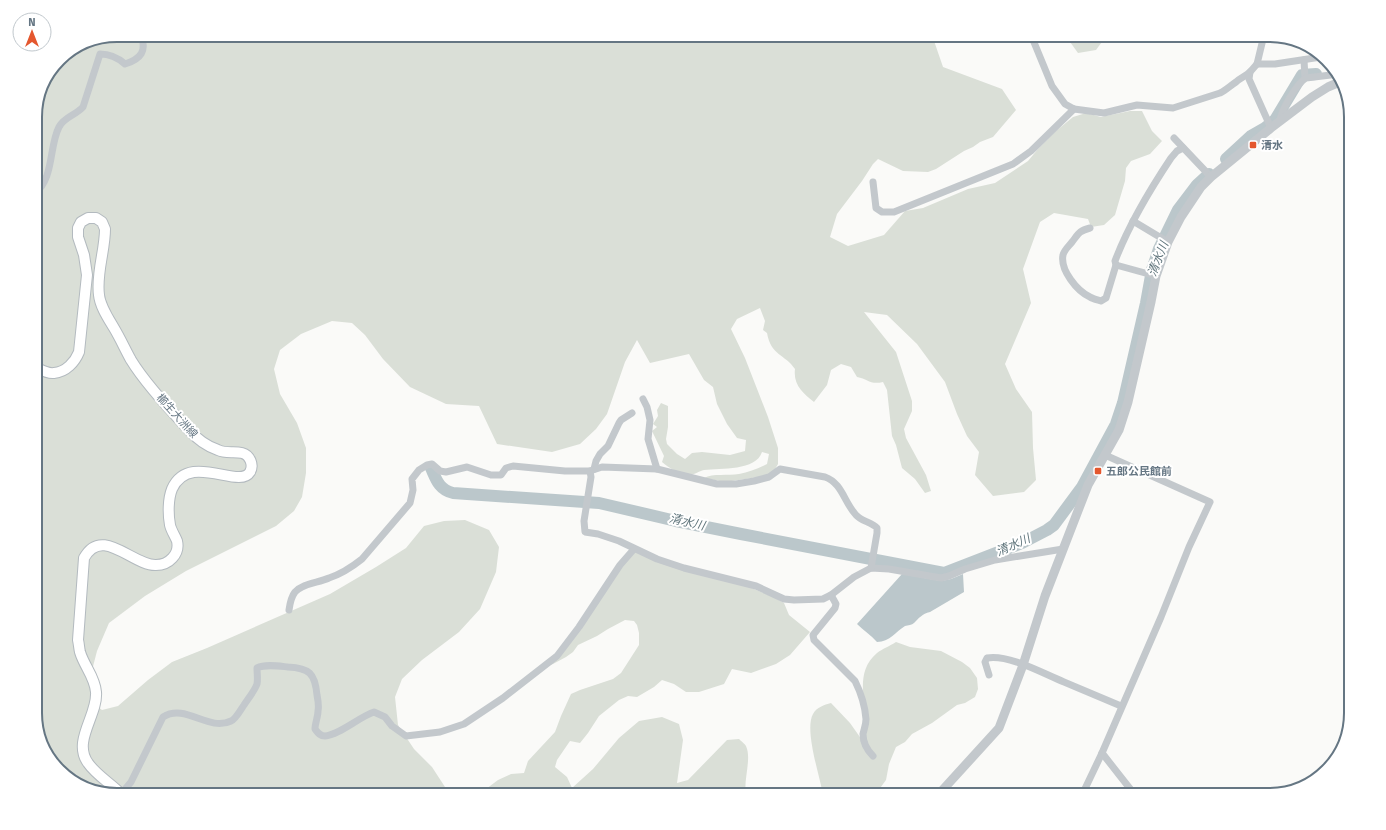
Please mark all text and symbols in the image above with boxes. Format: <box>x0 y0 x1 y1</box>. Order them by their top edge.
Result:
north arrow <box>12 12 52 52</box>
text: N <box>28 16 36 29</box>
place label: 清水 <box>1261 139 1283 152</box>
marker: 清水 <box>1248 140 1258 150</box>
water label: 清水川 <box>1145 238 1172 278</box>
street label: 櫛生大洲線 <box>154 391 200 441</box>
place label: 五郎公民館前 <box>1106 465 1172 478</box>
marker: 五郎公民館前 <box>1093 466 1103 476</box>
water label: 清水川 <box>668 511 708 533</box>
water label: 清水川 <box>994 530 1034 559</box>

